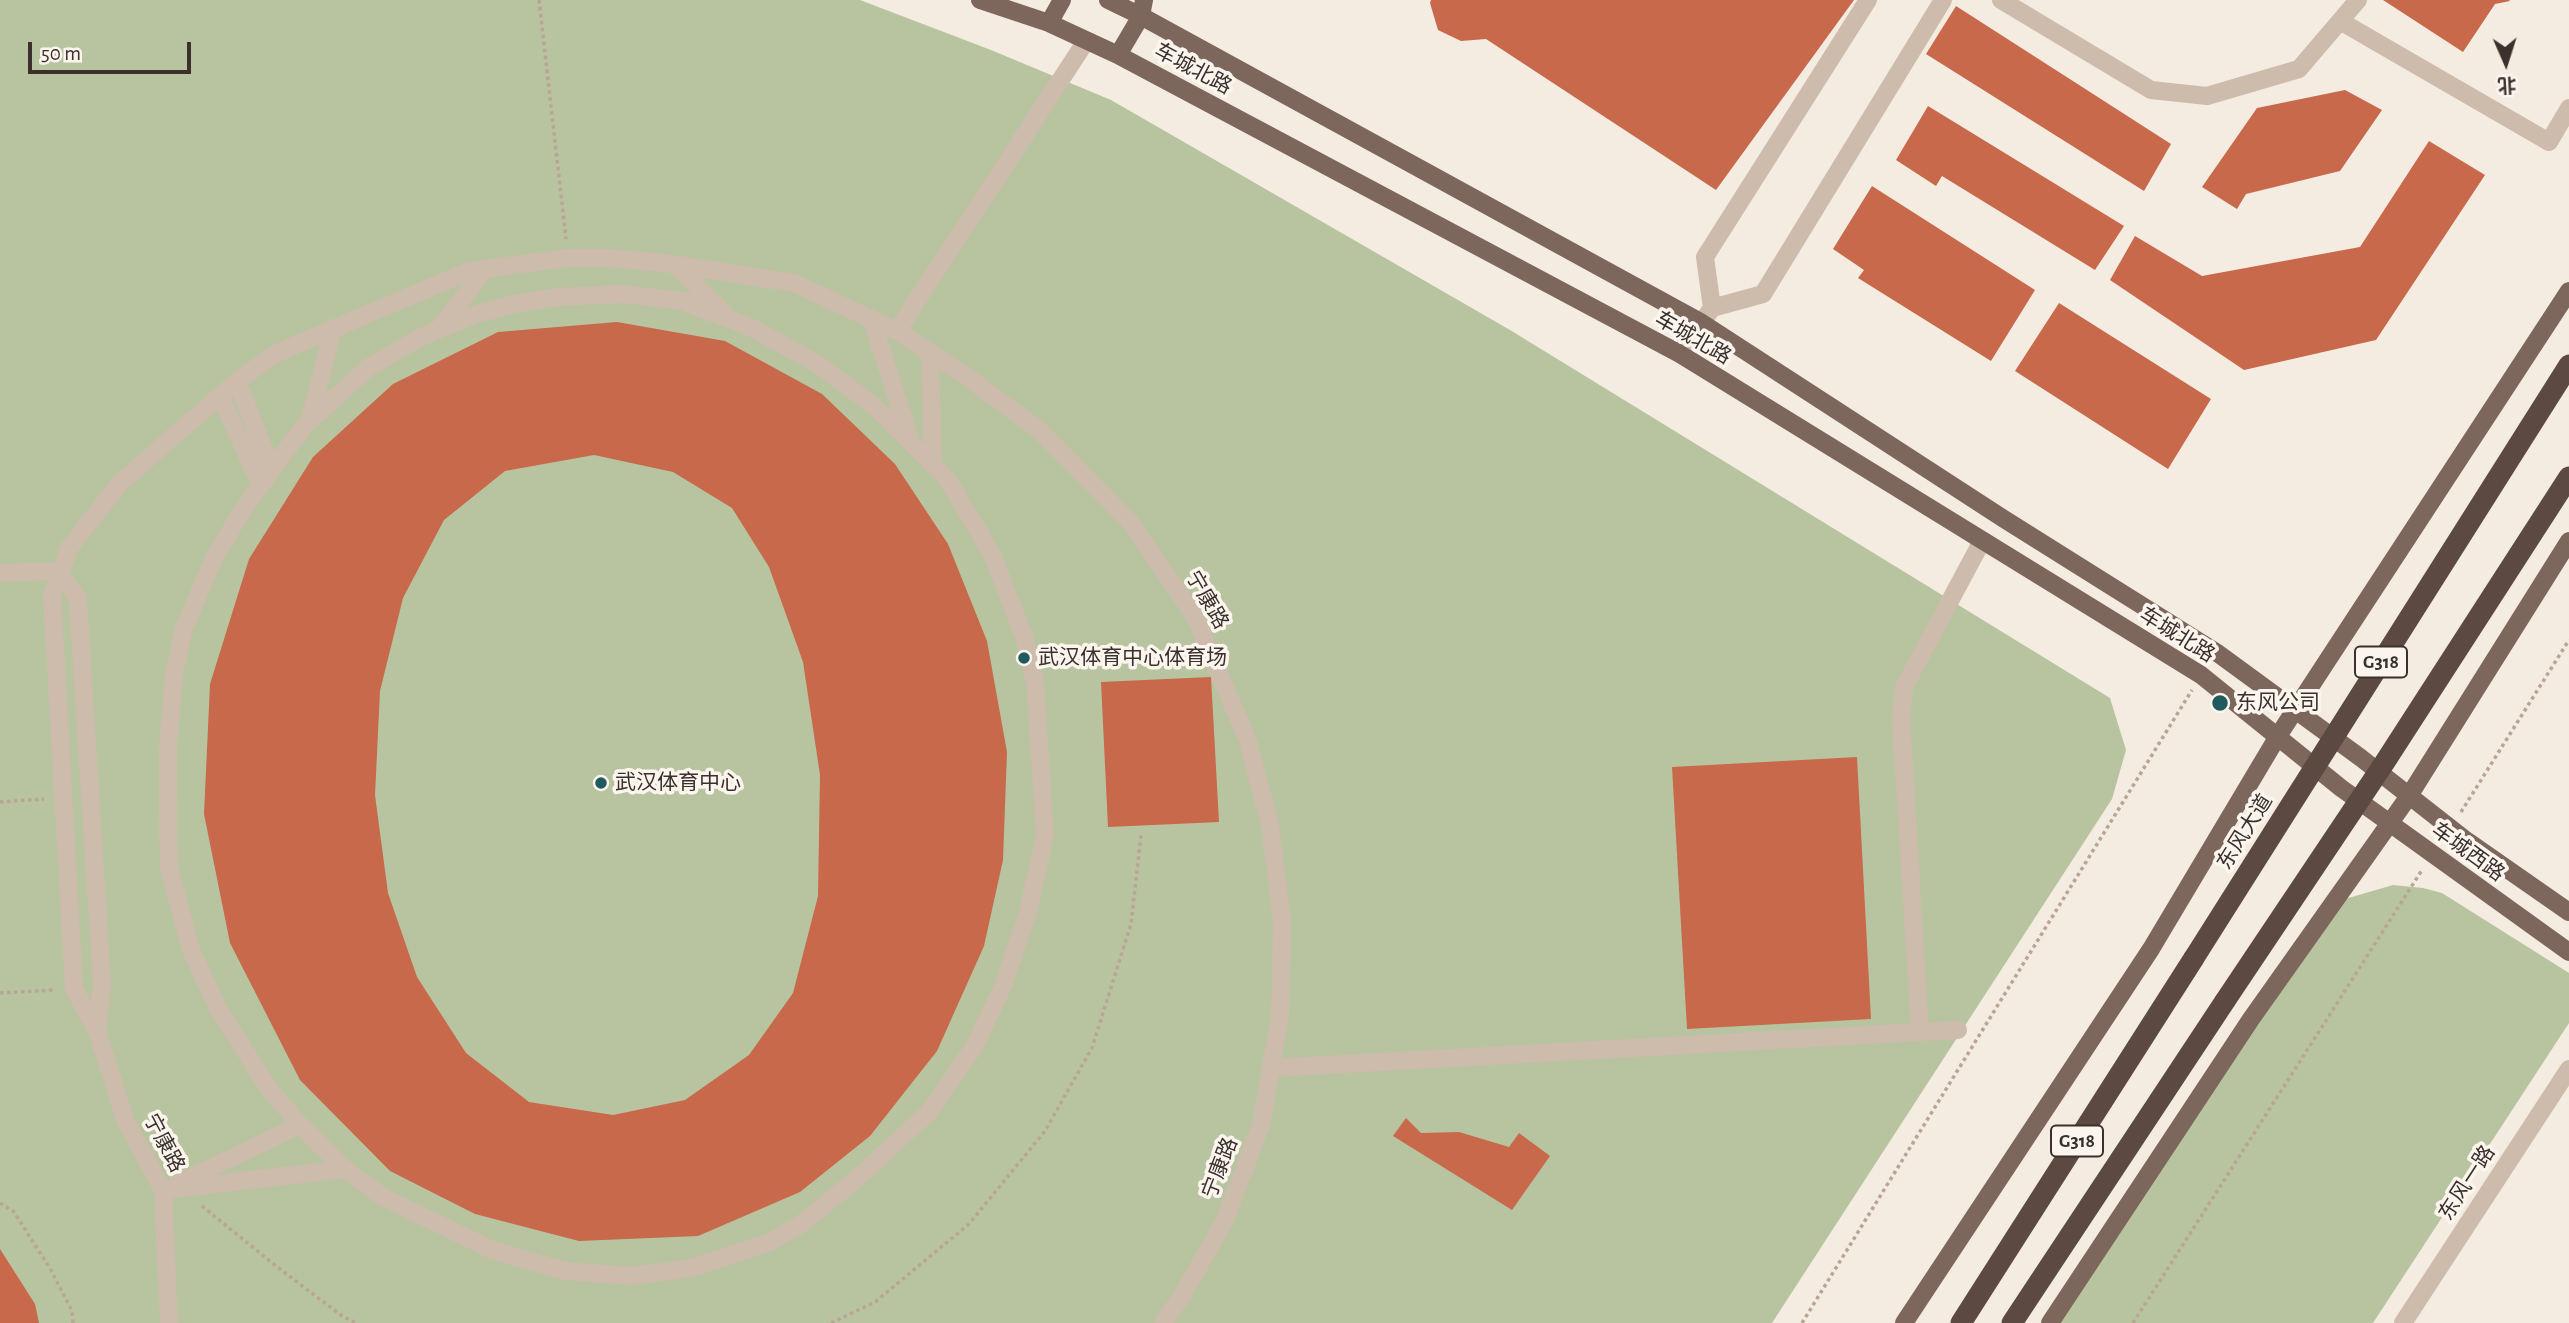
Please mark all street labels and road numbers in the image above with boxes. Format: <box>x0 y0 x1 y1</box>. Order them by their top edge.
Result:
street label: 车城北路 <box>1150 38 1236 100</box>
street label: 车城北路 <box>1650 306 1736 370</box>
street label: 宁康路 <box>1180 566 1234 634</box>
street label: 车城北路 <box>2135 602 2219 668</box>
road number: G318 <box>2355 646 2407 678</box>
street label: 东风大道 <box>2212 790 2278 874</box>
street label: 车城西路 <box>2427 817 2509 887</box>
street label: 宁康路 <box>138 1109 190 1177</box>
road number: G318 <box>2051 1126 2103 1156</box>
street label: 宁康路 <box>1197 1134 1243 1202</box>
street label: 东风一路 <box>2434 1141 2500 1225</box>

